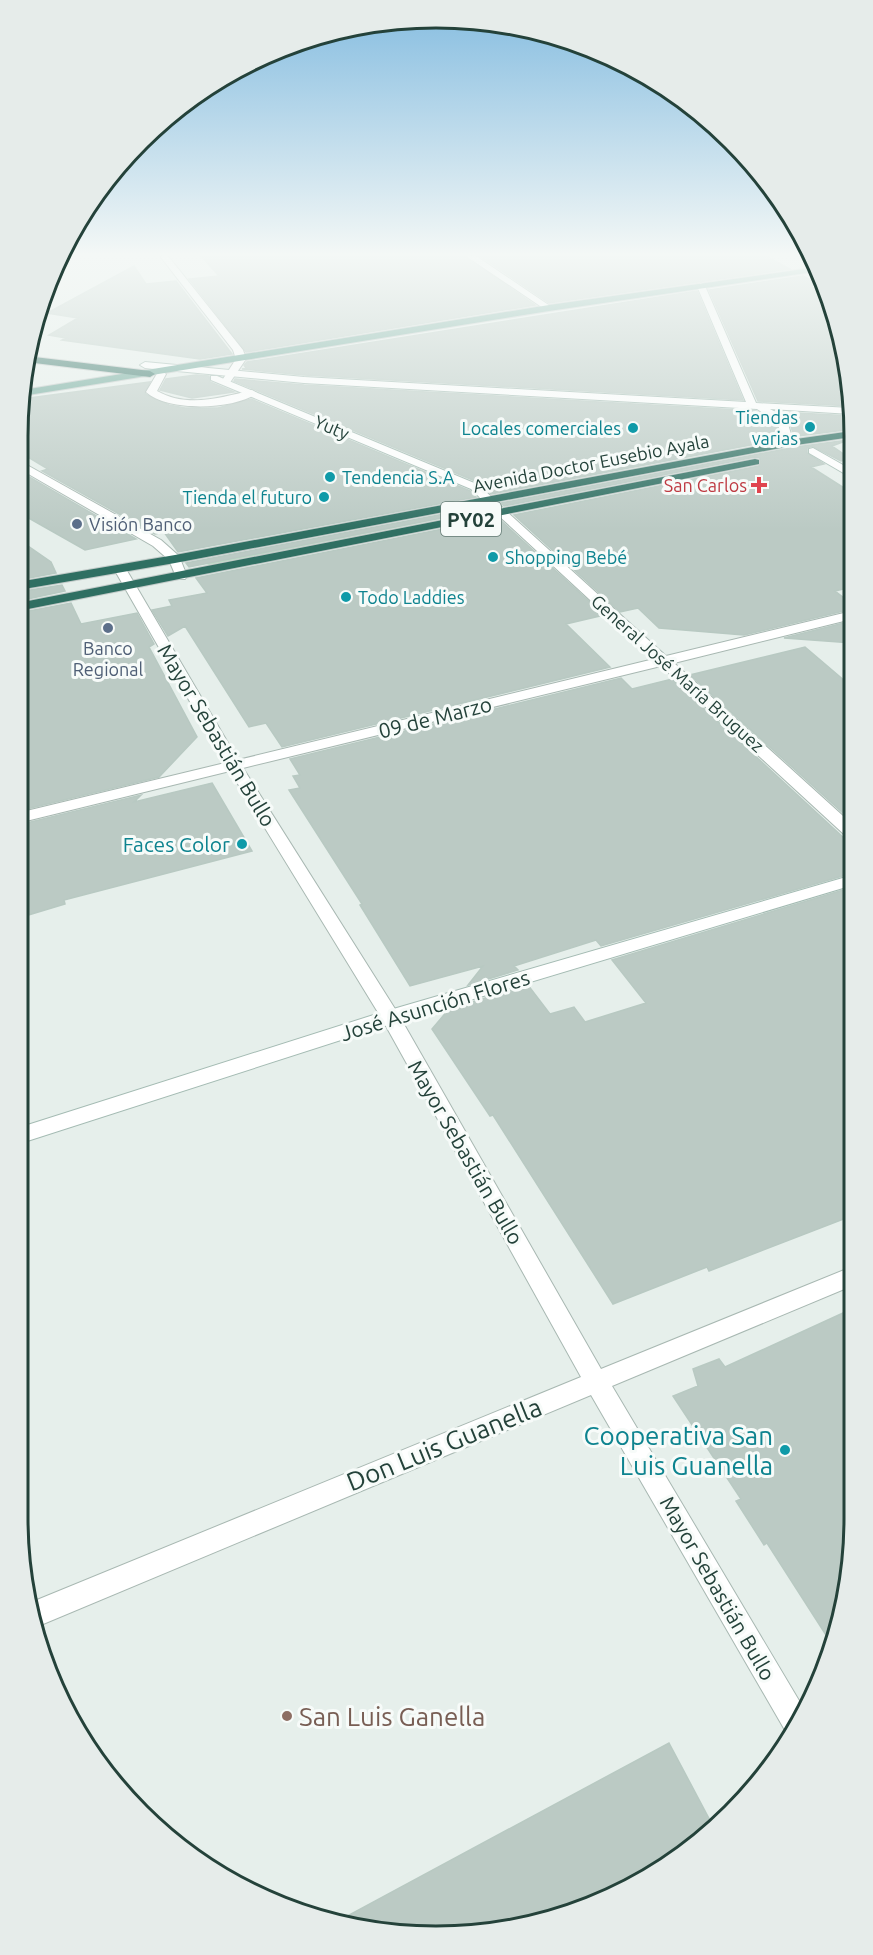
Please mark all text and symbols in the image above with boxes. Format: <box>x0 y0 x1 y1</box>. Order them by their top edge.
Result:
place label: Tiendas varias <box>735 407 798 448</box>
street label: Yuty <box>312 411 353 443</box>
place label: Locales comerciales <box>462 418 621 438</box>
marker: Tiendas varias <box>803 420 817 434</box>
marker: Locales comerciales <box>626 421 640 435</box>
street label: Avenida Doctor Eusebio Ayala <box>471 430 711 496</box>
place label: Tendencia S.A <box>342 467 455 487</box>
marker: Tendencia S.A <box>323 470 337 484</box>
place label: San Carlos <box>664 475 747 495</box>
marker: San Carlos <box>752 478 766 492</box>
place label: Tienda el futuro <box>183 487 312 507</box>
marker: Tienda el futuro <box>317 490 331 504</box>
road number: PY02 <box>441 502 501 536</box>
place label: Visión Banco <box>89 514 192 534</box>
marker: Visión Banco <box>70 517 84 531</box>
place label: Shopping Bebé <box>505 547 627 567</box>
marker: Shopping Bebé <box>486 550 500 564</box>
place label: Todo Laddies <box>358 587 465 607</box>
marker: Todo Laddies <box>339 590 353 604</box>
street label: General José María Bruguez <box>588 590 768 756</box>
marker: Banco Regional <box>101 621 115 635</box>
place label: Banco Regional <box>73 638 144 679</box>
street label: Mayor Sebastián Bullo <box>153 639 281 831</box>
street label: 09 de Marzo <box>376 691 494 743</box>
place label: Faces Color <box>123 832 230 856</box>
marker: Faces Color <box>235 837 249 851</box>
street label: José Asunción Flores <box>337 965 533 1045</box>
street label: Mayor Sebastián Bullo <box>403 1056 529 1248</box>
street label: Don Luis Guanella <box>342 1392 546 1496</box>
place label: Cooperativa San Luis Guanella <box>584 1421 773 1480</box>
marker: Cooperativa San Luis Guanella <box>778 1443 792 1457</box>
street label: Mayor Sebastián Bullo <box>655 1492 781 1684</box>
place label: San Luis Ganella <box>299 1702 485 1731</box>
marker: San Luis Ganella <box>280 1709 294 1723</box>

